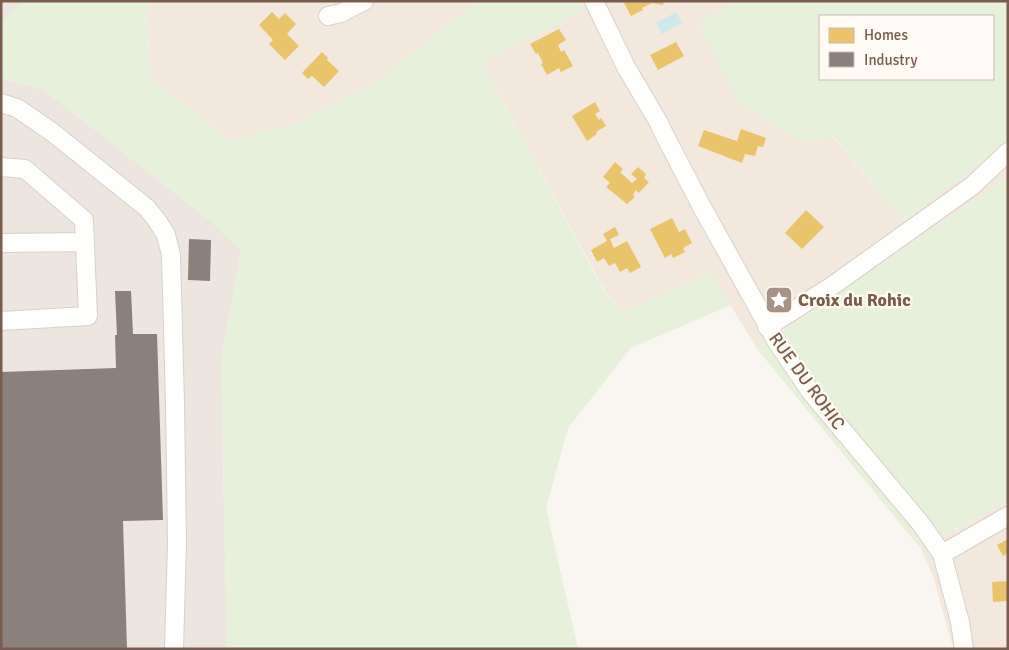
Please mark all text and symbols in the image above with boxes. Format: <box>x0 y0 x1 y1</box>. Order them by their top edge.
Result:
legend <box>819 15 994 80</box>
text: Homes <box>864 26 908 44</box>
text: Industry <box>864 51 917 69</box>
place icon: Croix du Rohic <box>764 285 794 315</box>
place label: Croix du Rohic <box>798 289 911 311</box>
street label: RUE DU ROHIC <box>764 328 850 434</box>

